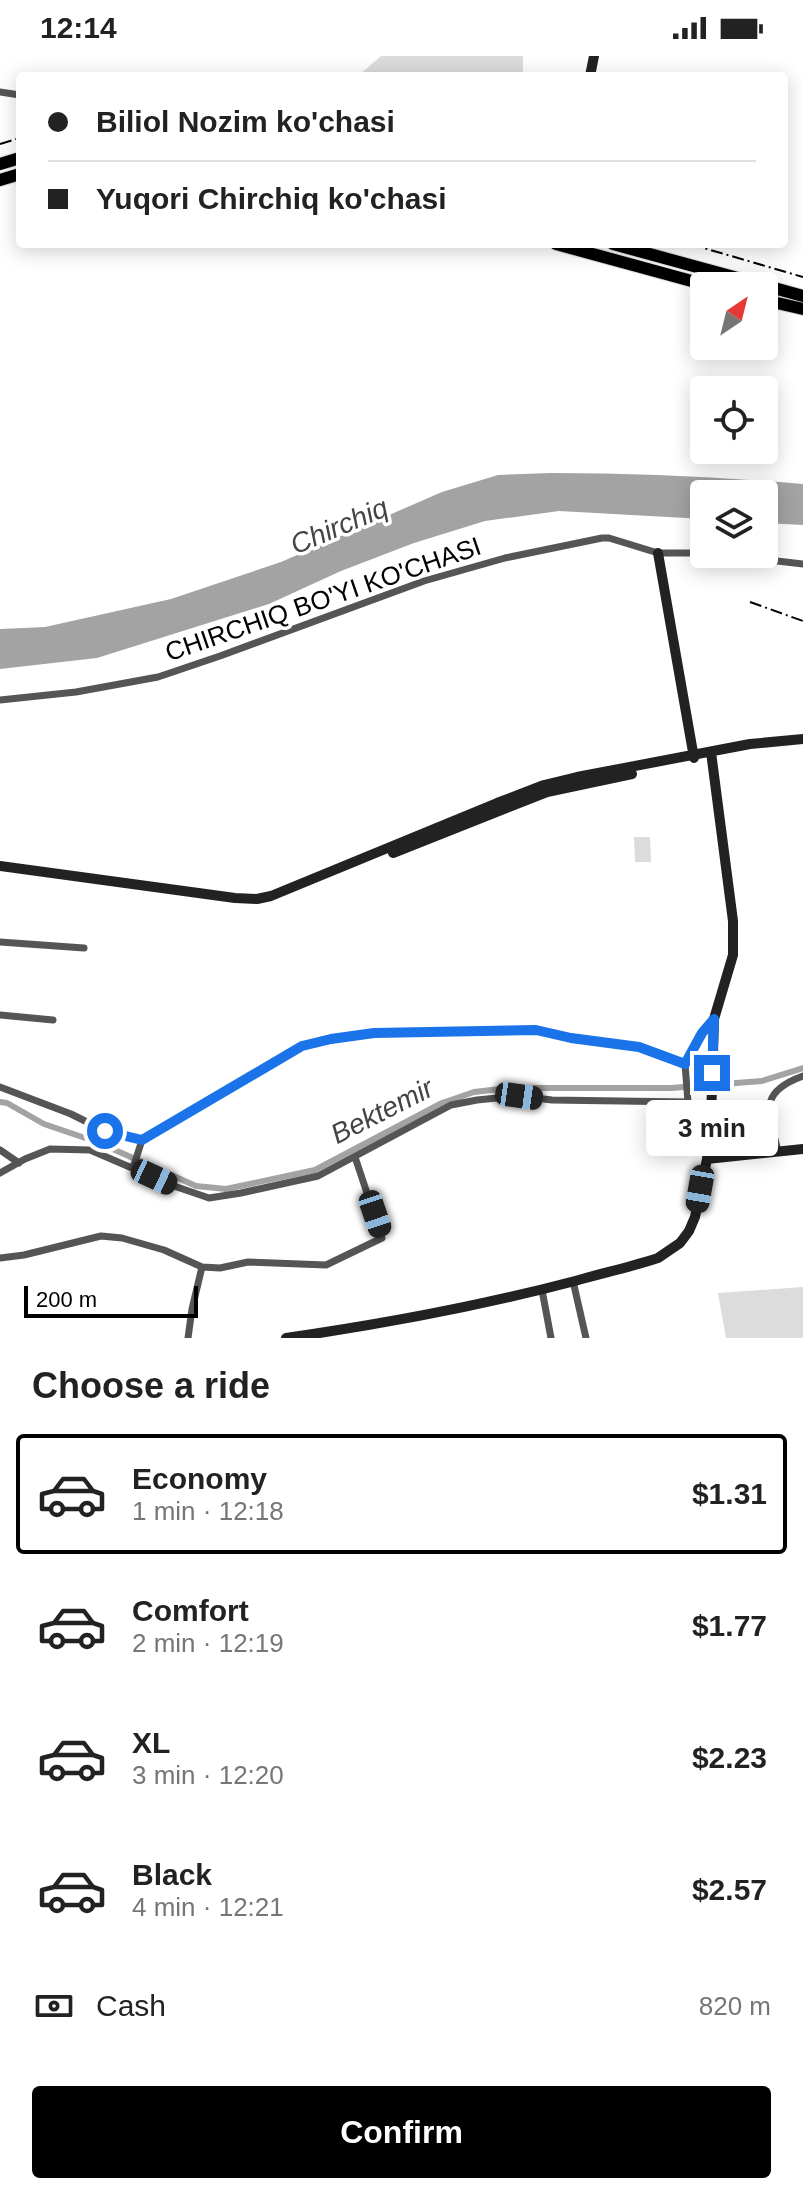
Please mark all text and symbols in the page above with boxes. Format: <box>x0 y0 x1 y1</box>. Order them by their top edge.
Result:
text: 12:14 <box>40 11 117 44</box>
text: Biliol Nozim ko'chasi <box>96 105 395 138</box>
text: Yuqori Chirchiq ko'chasi <box>96 182 447 215</box>
north arrow <box>690 272 778 360</box>
map controls <box>690 272 778 568</box>
button: locate <box>690 376 778 464</box>
button: layers <box>690 480 778 568</box>
water label: Chirchiq <box>286 492 393 560</box>
street label: CHIRCHIQ BO'YI KO'CHASI <box>161 531 485 667</box>
route end <box>694 1055 730 1091</box>
water label: Bektemir <box>326 1071 440 1150</box>
car <box>494 1081 544 1111</box>
callout: 3 min <box>646 1101 778 1157</box>
route start <box>87 1113 123 1149</box>
text: 3 min <box>678 1113 746 1143</box>
car <box>127 1156 181 1198</box>
car <box>684 1163 716 1215</box>
car <box>356 1187 394 1241</box>
scale bar <box>24 1282 198 1318</box>
text: 200 m <box>36 1287 97 1312</box>
text: Choose a ride <box>32 1365 270 1406</box>
icon: car <box>36 1458 108 1530</box>
text: Economy <box>132 1462 267 1495</box>
text: $1.31 <box>692 1477 767 1510</box>
text: 1 min · 12:18 <box>132 1496 284 1526</box>
icon: car <box>36 1590 108 1662</box>
text: Comfort <box>132 1594 249 1627</box>
text: $1.77 <box>692 1609 767 1642</box>
text: 2 min · 12:19 <box>132 1628 284 1658</box>
icon: car <box>36 1722 108 1794</box>
text: XL <box>132 1726 170 1759</box>
text: $2.23 <box>692 1741 767 1774</box>
text: 3 min · 12:20 <box>132 1760 284 1790</box>
icon: car <box>36 1854 108 1926</box>
text: Black <box>132 1858 212 1891</box>
text: $2.57 <box>692 1873 767 1906</box>
text: 4 min · 12:21 <box>132 1892 284 1922</box>
icon: cash <box>32 1984 76 2028</box>
text: Cash <box>96 1989 166 2022</box>
text: 820 m <box>699 1991 771 2021</box>
button: Confirm <box>32 2086 771 2178</box>

